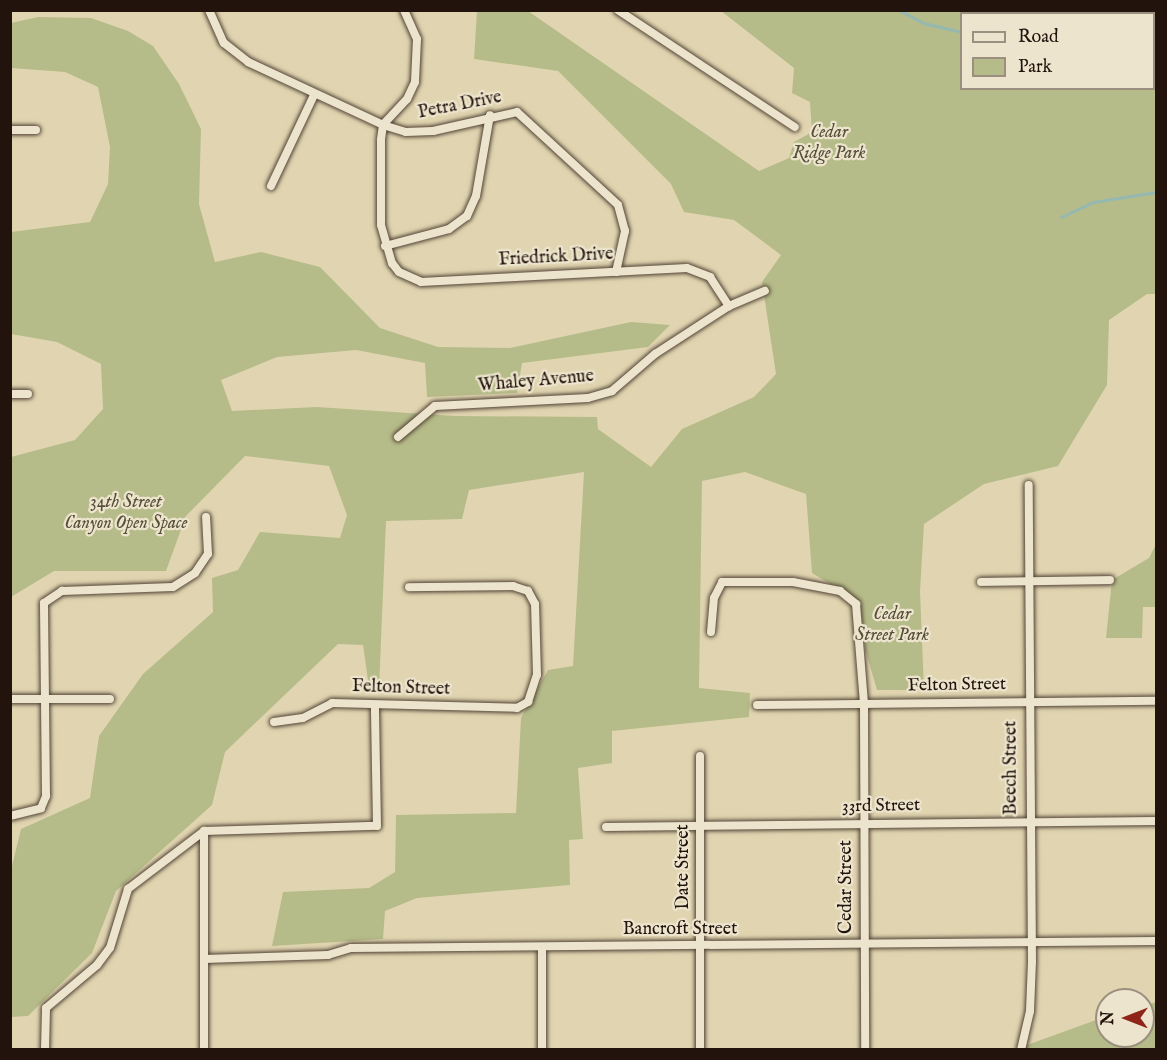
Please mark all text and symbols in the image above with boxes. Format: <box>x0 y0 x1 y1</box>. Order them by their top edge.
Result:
legend <box>960 12 1155 90</box>
text: Road <box>1018 26 1059 49</box>
text: Park <box>1018 56 1052 79</box>
street label: Petra Drive <box>416 87 504 125</box>
park label: Cedar Ridge Park <box>792 123 866 166</box>
street label: Friedrick Drive <box>498 244 614 272</box>
street label: Whaley Avenue <box>477 366 595 398</box>
park label: 34th Street Canyon Open Space <box>65 493 187 536</box>
park label: Cedar Street Park <box>855 605 929 648</box>
street label: Felton Street <box>908 674 1006 698</box>
street label: Felton Street <box>351 676 451 702</box>
street label: Beech Street <box>1001 721 1023 815</box>
street label: 33rd Street <box>842 796 920 818</box>
street label: Date Street <box>673 824 695 910</box>
street label: Cedar Street <box>836 840 858 934</box>
street label: Bancroft Street <box>623 919 737 941</box>
north arrow <box>1095 988 1155 1048</box>
text: N <box>1099 1011 1119 1025</box>

